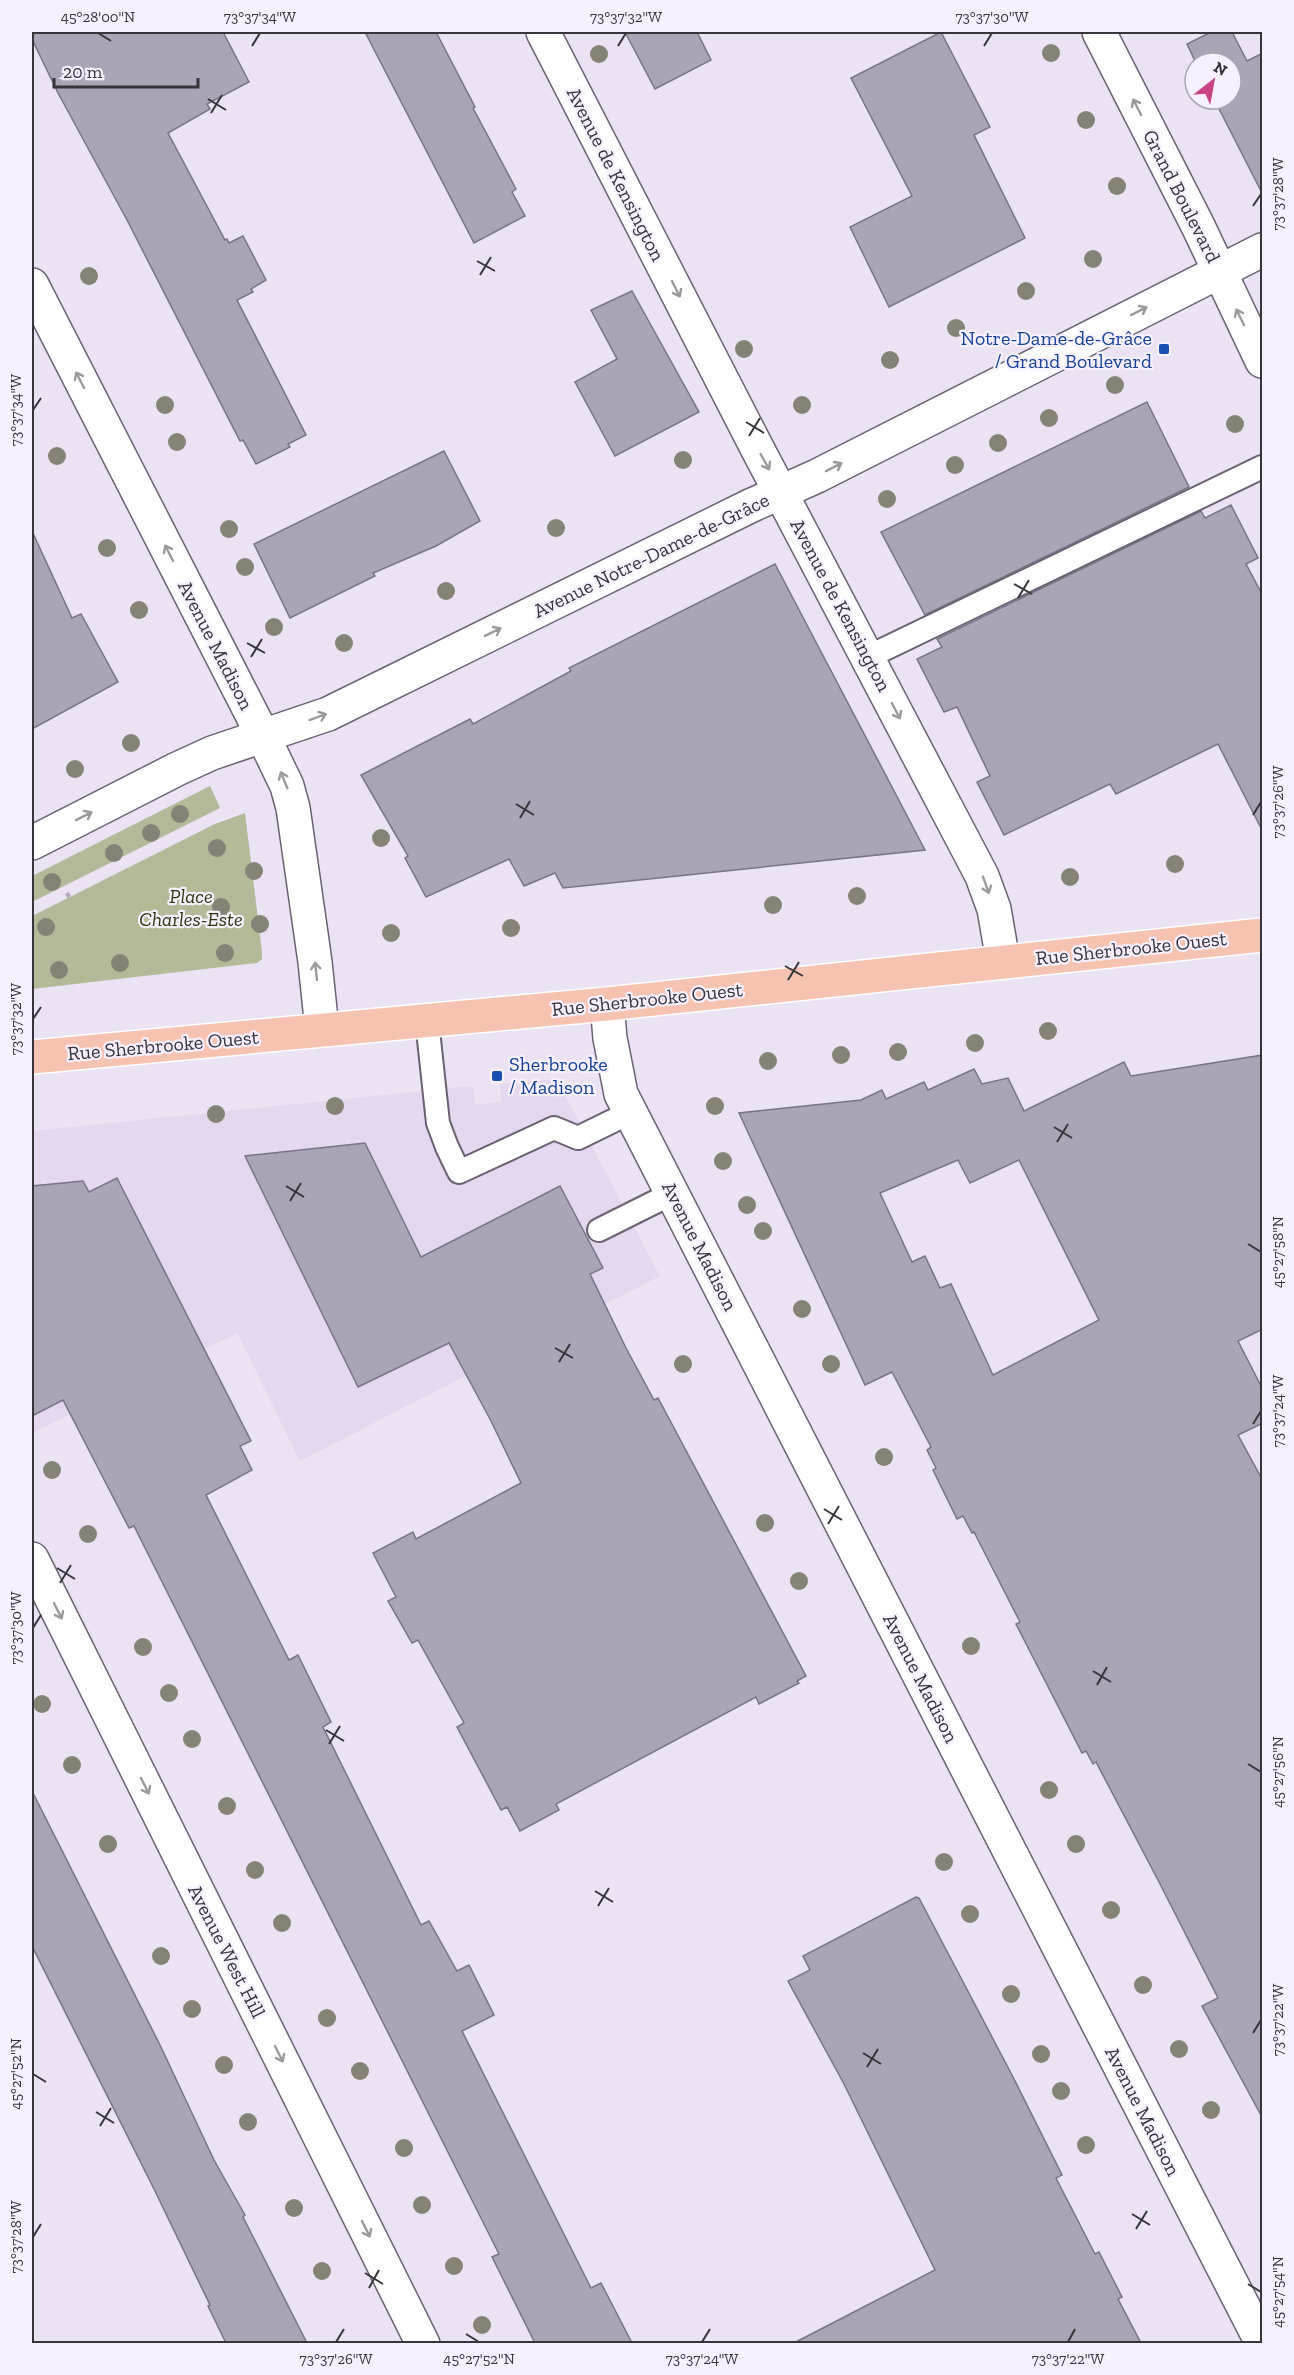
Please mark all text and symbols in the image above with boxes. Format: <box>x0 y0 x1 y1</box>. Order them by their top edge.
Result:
text: 45°28'00"N <box>61 8 135 26</box>
text: 73°37'34"W <box>224 8 296 26</box>
text: 73°37'32"W <box>590 8 662 26</box>
text: 73°37'30"W <box>955 8 1029 26</box>
scale bar <box>54 51 198 89</box>
north arrow <box>1183 51 1243 111</box>
text: N <box>1210 57 1231 80</box>
text: 20 m <box>63 61 103 83</box>
street label: Avenue de Kensington <box>562 83 671 265</box>
one-way arrow <box>1131 98 1142 116</box>
street label: Grand Boulevard <box>1138 126 1226 267</box>
text: 73°37'28"W <box>1269 158 1287 230</box>
one-way arrow <box>670 280 682 298</box>
one-way arrow <box>1130 305 1148 317</box>
one-way arrow <box>1234 308 1246 326</box>
place label: Notre-Dame-de-Grâce / Grand Boulevard <box>961 326 1152 373</box>
marker: Notre-Dame-de-Grâce / Grand Boulevard <box>1157 342 1171 356</box>
one-way arrow <box>73 372 85 390</box>
text: 73°37'34"W <box>7 374 25 446</box>
one-way arrow <box>759 453 771 470</box>
one-way arrow <box>825 460 843 472</box>
street label: Avenue Notre-Dame-de-Grâce <box>529 487 773 623</box>
street label: Avenue de Kensington <box>785 515 897 696</box>
one-way arrow <box>163 545 174 563</box>
street label: Avenue Madison <box>173 576 259 714</box>
one-way arrow <box>484 626 502 638</box>
one-way arrow <box>891 702 902 720</box>
one-way arrow <box>308 711 327 722</box>
text: 73°37'26"W <box>1269 766 1287 838</box>
one-way arrow <box>278 771 289 789</box>
one-way arrow <box>74 810 92 821</box>
one-way arrow <box>981 875 992 894</box>
park label: Place Charles-Este <box>139 884 243 931</box>
street label: Rue Sherbrooke Ouest <box>1034 926 1228 970</box>
one-way arrow <box>310 962 321 982</box>
street label: Rue Sherbrooke Ouest <box>550 977 744 1021</box>
text: 73°37'32"W <box>7 983 25 1055</box>
street label: Rue Sherbrooke Ouest <box>66 1025 260 1065</box>
place label: Sherbrooke / Madison <box>509 1052 608 1099</box>
marker: Sherbrooke / Madison <box>490 1069 504 1083</box>
street label: Avenue Madison <box>657 1177 743 1315</box>
text: 45°27'58"N <box>1269 1216 1287 1288</box>
text: 73°37'24"W <box>1269 1375 1287 1447</box>
text: 73°37'30"W <box>7 1591 25 1665</box>
one-way arrow <box>52 1602 64 1620</box>
street label: Avenue Madison <box>878 1609 964 1747</box>
text: 45°27'56"N <box>1269 1736 1287 1808</box>
one-way arrow <box>139 1776 151 1794</box>
street label: Avenue West Hill <box>183 1880 271 2022</box>
text: 73°37'22"W <box>1269 1984 1287 2056</box>
text: 45°27'52"N <box>7 2038 25 2110</box>
street label: Avenue Madison <box>1100 2042 1186 2180</box>
one-way arrow <box>273 2045 285 2063</box>
text: 73°37'28"W <box>7 2201 25 2273</box>
one-way arrow <box>360 2219 372 2237</box>
text: 45°27'54"N <box>1269 2256 1287 2328</box>
text: 73°37'26"W <box>300 2350 372 2368</box>
text: 45°27'52"N <box>443 2350 515 2368</box>
text: 73°37'24"W <box>666 2350 738 2368</box>
text: 73°37'22"W <box>1032 2350 1104 2368</box>

